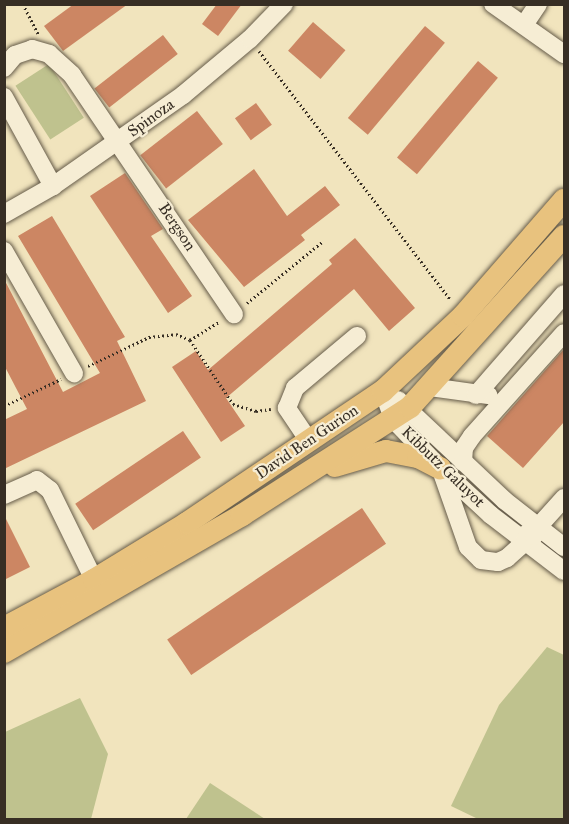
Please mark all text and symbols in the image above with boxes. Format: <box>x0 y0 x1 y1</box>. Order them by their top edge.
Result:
street label: Spinoza <box>124 95 178 141</box>
street label: Bergson <box>154 200 200 254</box>
street label: David Ben Gurion <box>252 401 362 483</box>
street label: Kibbutz Galuyot <box>397 422 489 512</box>

